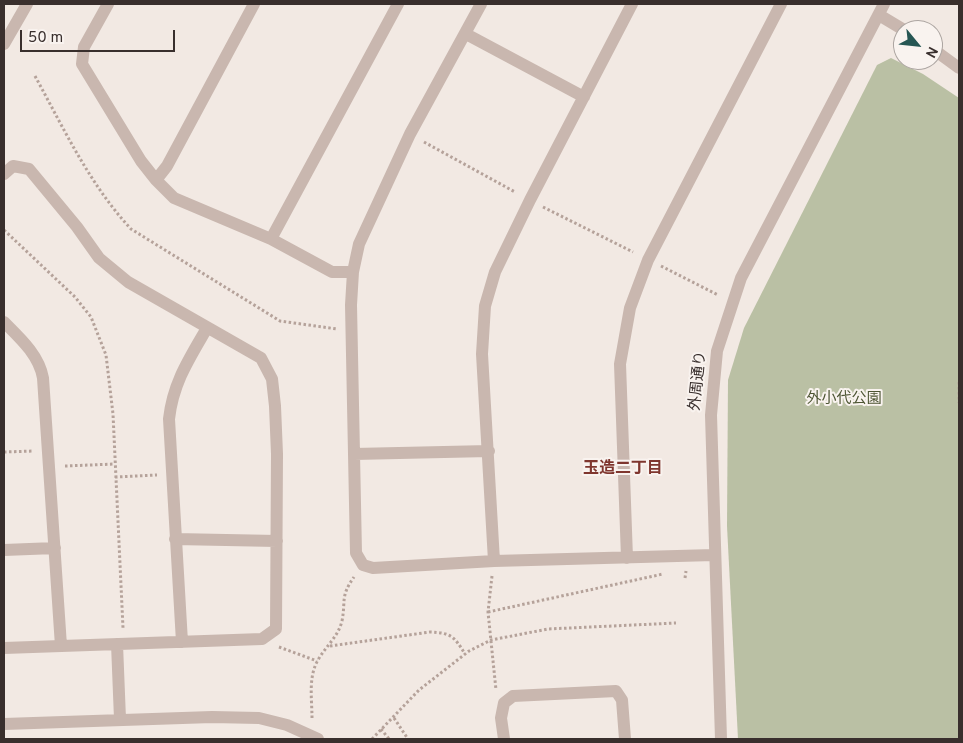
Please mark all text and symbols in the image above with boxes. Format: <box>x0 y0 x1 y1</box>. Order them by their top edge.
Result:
scale bar <box>22 20 178 52</box>
north arrow <box>893 20 943 70</box>
text: 50 m <box>28 29 63 48</box>
text: N <box>921 43 941 60</box>
street label: 外周通り <box>687 350 711 412</box>
park label: 外小代公園 <box>807 391 881 409</box>
district label: 玉造二丁目 <box>583 460 663 480</box>

